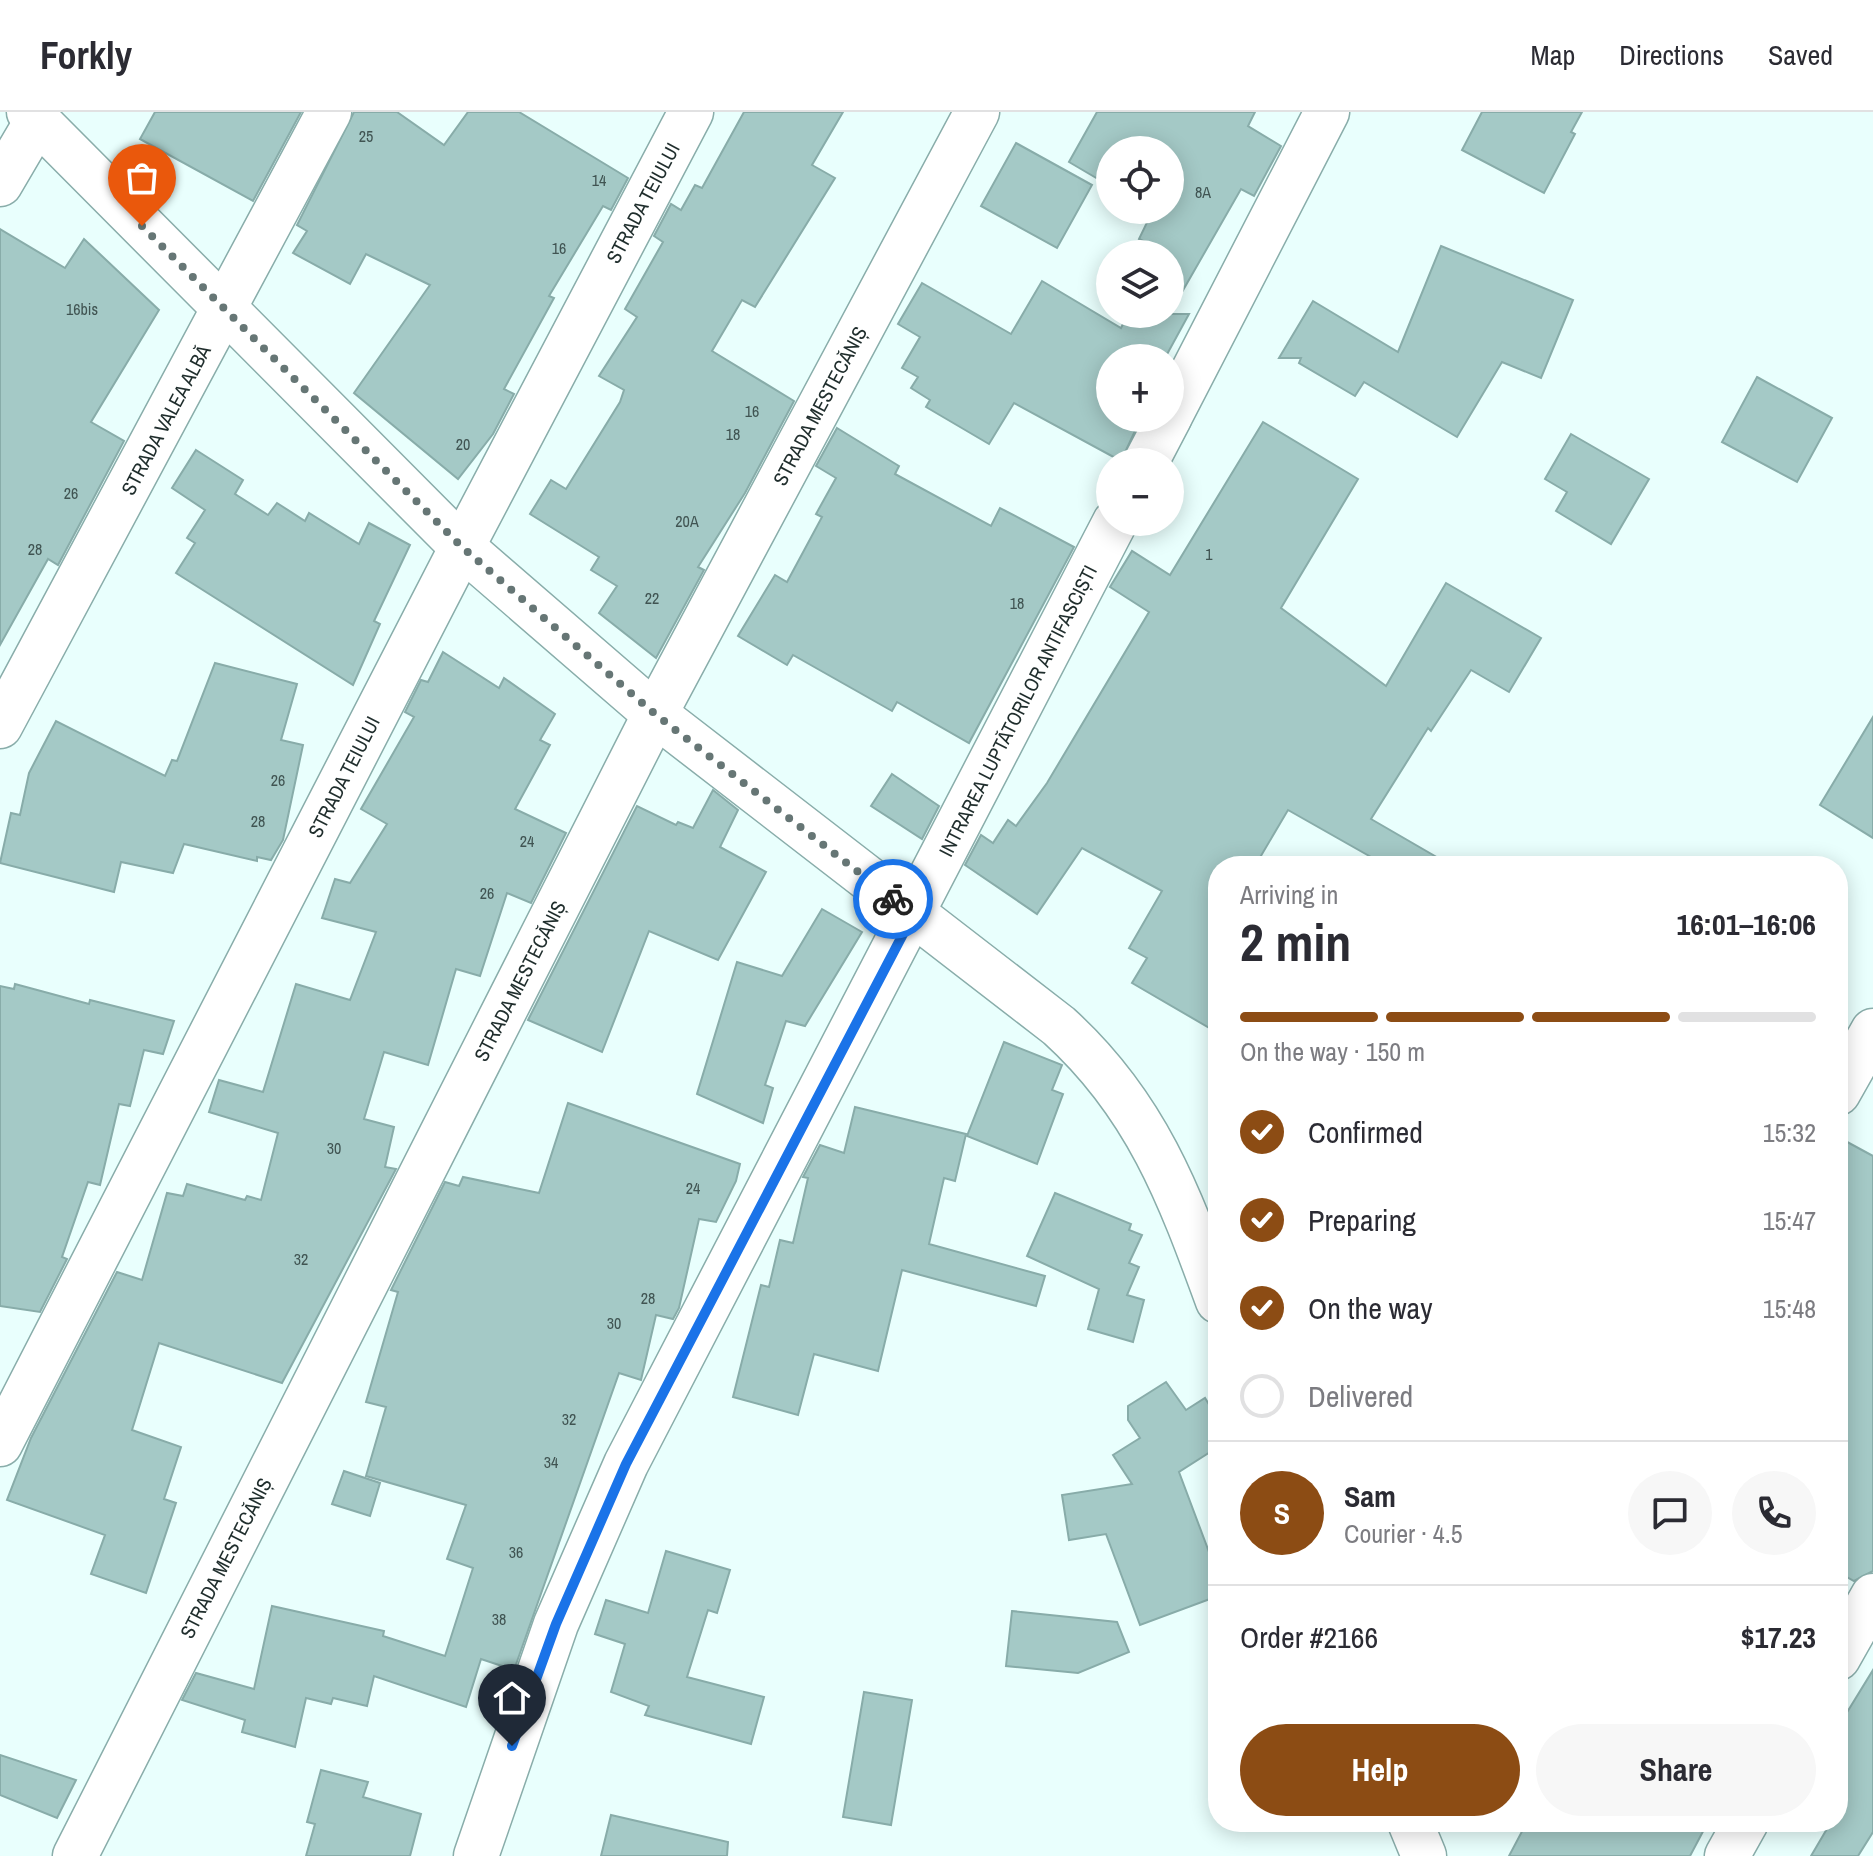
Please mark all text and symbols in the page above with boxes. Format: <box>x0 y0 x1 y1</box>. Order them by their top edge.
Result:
text: Forkly <box>40 30 132 81</box>
text: Map <box>1531 36 1575 74</box>
text: Directions <box>1619 36 1724 74</box>
text: Saved <box>1768 36 1833 74</box>
house number: 25 <box>359 125 373 147</box>
map controls <box>1096 136 1184 536</box>
button: locate <box>1096 136 1184 224</box>
street label: STRADA TEIULUI <box>599 138 686 268</box>
pin <box>108 144 176 226</box>
icon: bag <box>120 156 164 200</box>
house number: 14 <box>592 169 606 191</box>
house number: 8A <box>1195 181 1211 203</box>
house number: 16 <box>552 237 566 259</box>
button: layers <box>1096 240 1184 328</box>
house number: 16bis <box>66 298 98 320</box>
street label: STRADA MESTECĂNIȘ <box>766 321 873 490</box>
street label: STRADA VALEA ALBĂ <box>115 340 217 500</box>
button: + <box>1096 344 1184 432</box>
house number: 16 <box>745 400 759 422</box>
house number: 18 <box>726 423 740 445</box>
house number: 20 <box>456 433 470 455</box>
button: − <box>1096 448 1184 536</box>
house number: 26 <box>64 482 78 504</box>
house number: 20A <box>675 510 699 532</box>
house number: 28 <box>28 538 42 560</box>
house number: 1 <box>1205 543 1213 565</box>
street label: INTRAREA LUPTĂTORILOR ANTIFASCIȘTI <box>932 560 1103 861</box>
house number: 22 <box>645 587 659 609</box>
house number: 18 <box>1010 592 1024 614</box>
street label: STRADA TEIULUI <box>301 711 386 842</box>
house number: 26 <box>271 769 285 791</box>
house number: 28 <box>251 810 265 832</box>
house number: 24 <box>520 830 534 852</box>
courier <box>853 859 933 939</box>
icon: bike <box>871 877 915 921</box>
text: Arriving in <box>1240 877 1338 912</box>
house number: 26 <box>480 882 494 904</box>
street label: STRADA MESTECĂNIȘ <box>467 896 572 1066</box>
text: 16:01–16:06 <box>1677 904 1816 944</box>
text: 2 min <box>1240 907 1351 977</box>
text: On the way · 150 m <box>1240 1034 1425 1069</box>
icon: check <box>1240 1110 1284 1154</box>
text: Confirmed <box>1308 1112 1423 1152</box>
text: 15:32 <box>1763 1115 1816 1150</box>
house number: 30 <box>327 1137 341 1159</box>
house number: 24 <box>686 1177 700 1199</box>
icon: check <box>1240 1198 1284 1242</box>
text: Preparing <box>1308 1200 1416 1240</box>
text: 15:47 <box>1763 1203 1816 1238</box>
house number: 32 <box>294 1248 308 1270</box>
icon: check <box>1240 1286 1284 1330</box>
house number: 28 <box>641 1287 655 1309</box>
text: On the way <box>1308 1288 1432 1328</box>
text: 15:48 <box>1763 1291 1816 1326</box>
house number: 30 <box>607 1312 621 1334</box>
text: Delivered <box>1308 1376 1413 1416</box>
house number: 32 <box>562 1408 576 1430</box>
house number: 34 <box>544 1451 558 1473</box>
button: chat <box>1628 1471 1712 1555</box>
button: phone <box>1732 1471 1816 1555</box>
street label: STRADA MESTECĂNIȘ <box>173 1473 278 1643</box>
text: Sam <box>1344 1476 1396 1516</box>
text: S <box>1274 1493 1290 1533</box>
text: Courier · 4.5 <box>1344 1516 1463 1551</box>
house number: 36 <box>509 1541 523 1563</box>
house number: 38 <box>492 1608 506 1630</box>
text: Order #2166 <box>1240 1617 1378 1657</box>
text: $17.23 <box>1741 1617 1816 1657</box>
pin <box>478 1664 546 1746</box>
icon: home <box>490 1676 534 1720</box>
button: Help <box>1240 1724 1520 1816</box>
button: Share <box>1536 1724 1816 1816</box>

